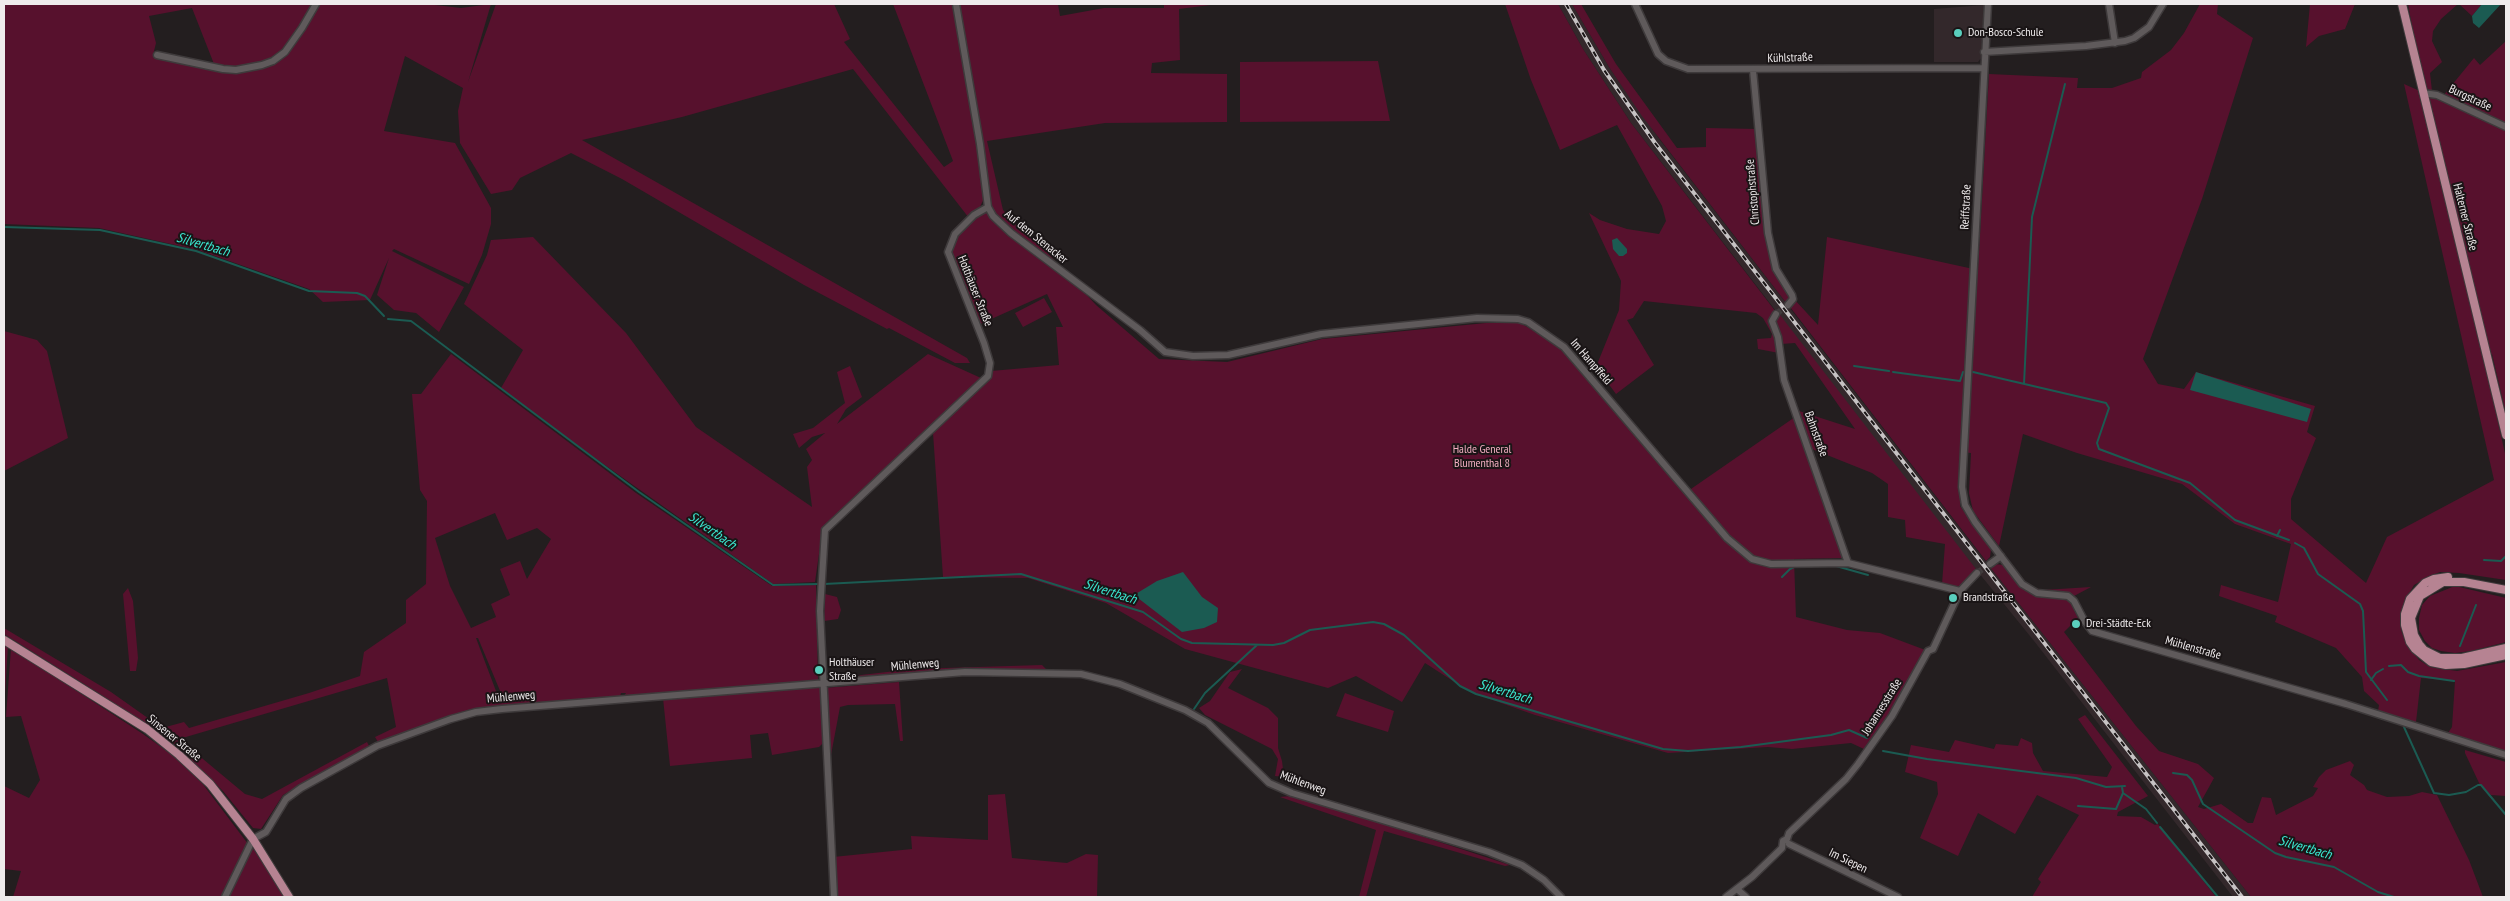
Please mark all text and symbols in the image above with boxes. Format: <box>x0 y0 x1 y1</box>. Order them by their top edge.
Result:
place label: Don-Bosco-Schule <box>1968 26 2044 40</box>
marker: Don-Bosco-Schule <box>1952 27 1964 39</box>
street label: Kühlstraße <box>1767 50 1813 66</box>
street label: Burgstraße <box>2446 82 2494 114</box>
street label: Christophstraße <box>1743 159 1763 225</box>
street label: Halterner Straße <box>2450 182 2480 252</box>
street label: Reiffstraße <box>1958 184 1974 230</box>
street label: Auf dem Stenacker <box>1001 207 1071 267</box>
water label: Silvertbach <box>175 229 231 261</box>
street label: Holthäuser Straße <box>954 253 996 329</box>
street label: Im Hampffeld <box>1567 336 1615 388</box>
street label: Bahnstraße <box>1801 409 1831 459</box>
park label: Halde General Blumenthal 8 <box>1453 443 1511 471</box>
water label: Silvertbach <box>685 509 739 553</box>
water label: Silvertbach <box>1082 576 1138 608</box>
place label: Brandstraße <box>1963 591 2013 605</box>
marker: Brandstraße <box>1947 592 1959 604</box>
place label: Drei-Städte-Eck <box>2086 617 2151 631</box>
marker: Drei-Städte-Eck <box>2070 618 2082 630</box>
street label: Mühlenstraße <box>2163 633 2223 663</box>
place label: Holthäuser Straße <box>829 656 874 684</box>
street label: Mühlenweg <box>890 656 940 674</box>
marker: Holthäuser Straße <box>813 664 825 676</box>
water label: Silvertbach <box>1477 676 1533 708</box>
street label: Johannesstraße <box>1859 676 1905 738</box>
street label: Mühlenweg <box>486 688 536 706</box>
street label: Sinsener Straße <box>144 712 204 764</box>
street label: Mühlenweg <box>1278 768 1328 798</box>
water label: Silvertbach <box>2277 832 2333 864</box>
street label: Im Siepen <box>1826 845 1870 877</box>

